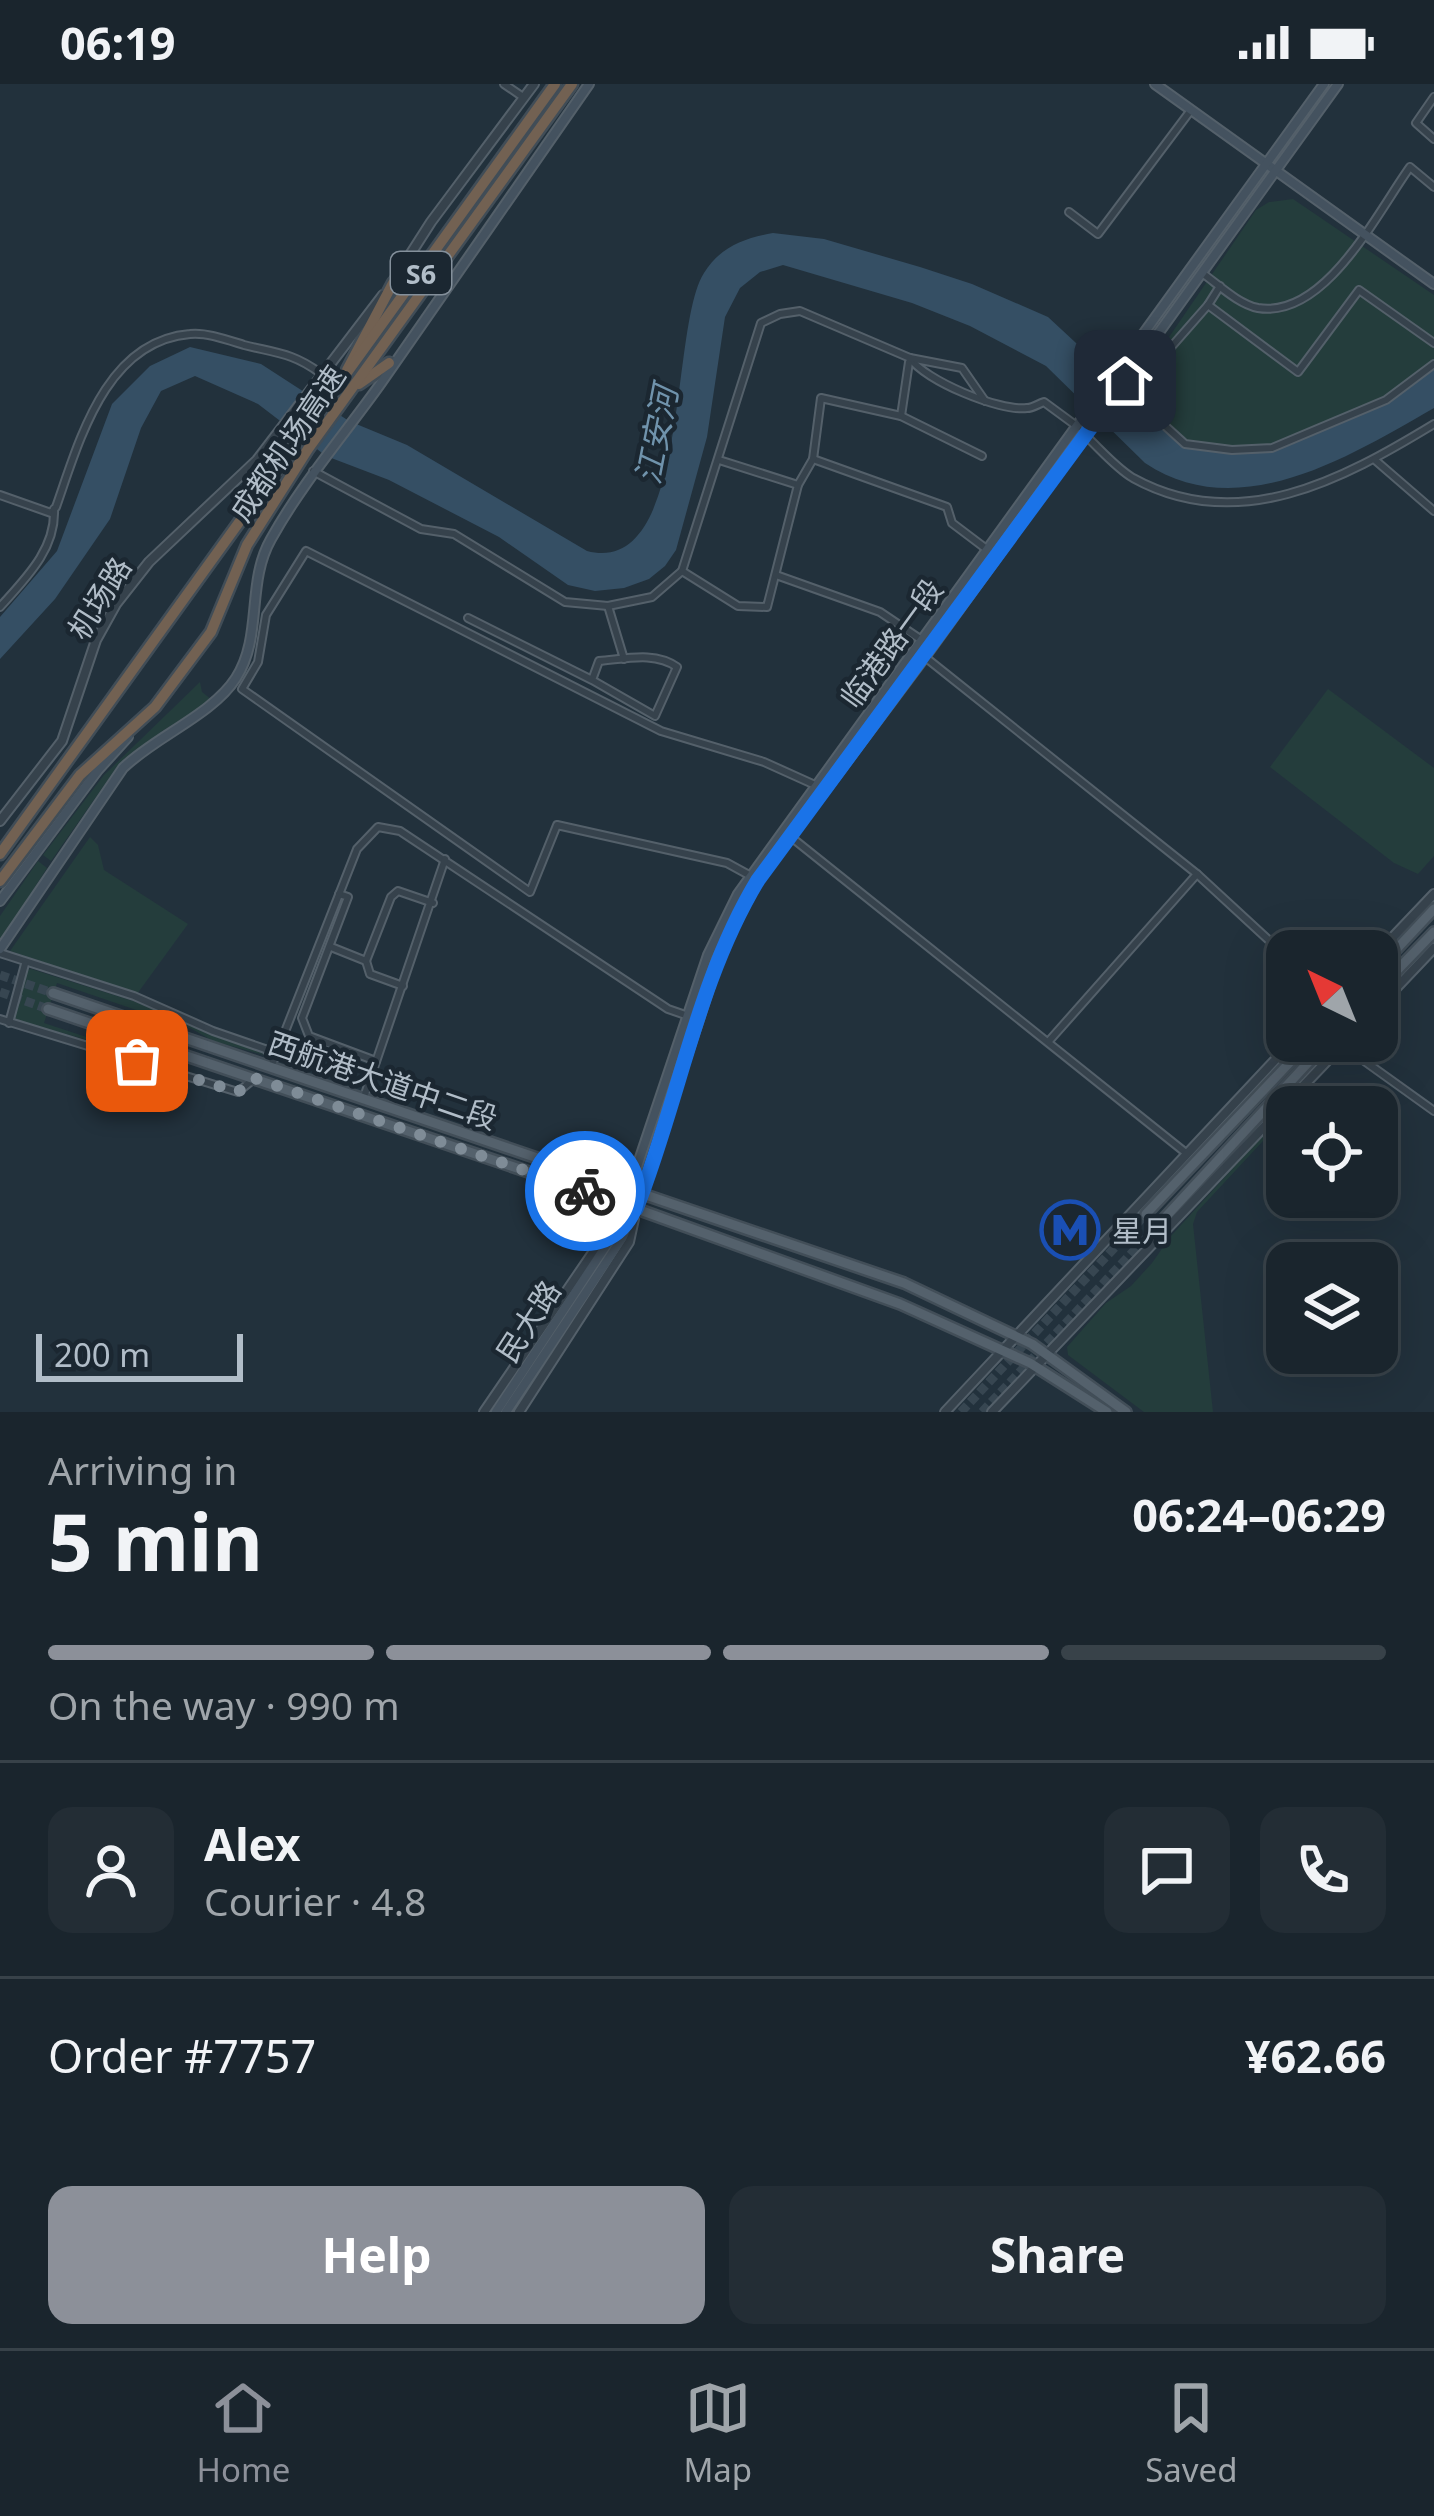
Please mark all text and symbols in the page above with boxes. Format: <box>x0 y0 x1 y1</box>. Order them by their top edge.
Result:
text: 06:19 <box>60 12 176 73</box>
road number: S6 <box>391 252 451 294</box>
pin <box>1074 330 1176 432</box>
icon: home <box>1092 348 1158 414</box>
street label: 成都机场高速 <box>220 357 354 529</box>
water label: 江安河 <box>624 376 689 488</box>
street label: 机场路 <box>58 549 140 647</box>
street label: 临港路一段 <box>830 570 952 716</box>
north arrow <box>1266 930 1398 1062</box>
map controls <box>1266 930 1398 1374</box>
pin <box>86 1010 188 1112</box>
street label: 西航港大道中二段 <box>263 1022 503 1138</box>
icon: bag <box>104 1028 170 1094</box>
button: locate <box>1266 1086 1398 1218</box>
courier <box>525 1131 645 1251</box>
icon: bike <box>552 1158 618 1224</box>
metro station icon: 星月 <box>1039 1199 1101 1261</box>
place label: 星月 <box>1112 1210 1172 1251</box>
button: layers <box>1266 1242 1398 1374</box>
street label: 民大路 <box>486 1272 570 1370</box>
scale bar <box>36 1328 243 1381</box>
text: 200 m <box>54 1332 150 1377</box>
text: Arriving in <box>48 1443 237 1496</box>
text: 06:24–06:29 <box>1132 1484 1386 1545</box>
text: 5 min <box>48 1488 263 1594</box>
text: On the way · 990 m <box>48 1678 400 1731</box>
button: person <box>48 1807 174 1933</box>
button: chat <box>1104 1807 1230 1933</box>
button: phone <box>1260 1807 1386 1933</box>
text: Alex <box>204 1813 301 1874</box>
text: Courier · 4.8 <box>204 1874 426 1927</box>
text: Order #7757 <box>48 2025 316 2086</box>
text: ¥62.66 <box>1245 2025 1386 2086</box>
button: Help <box>48 2186 705 2324</box>
button: Share <box>729 2186 1386 2324</box>
tab: Home <box>197 2375 290 2492</box>
tab: Map <box>683 2375 752 2492</box>
tab: Saved <box>1145 2375 1237 2492</box>

